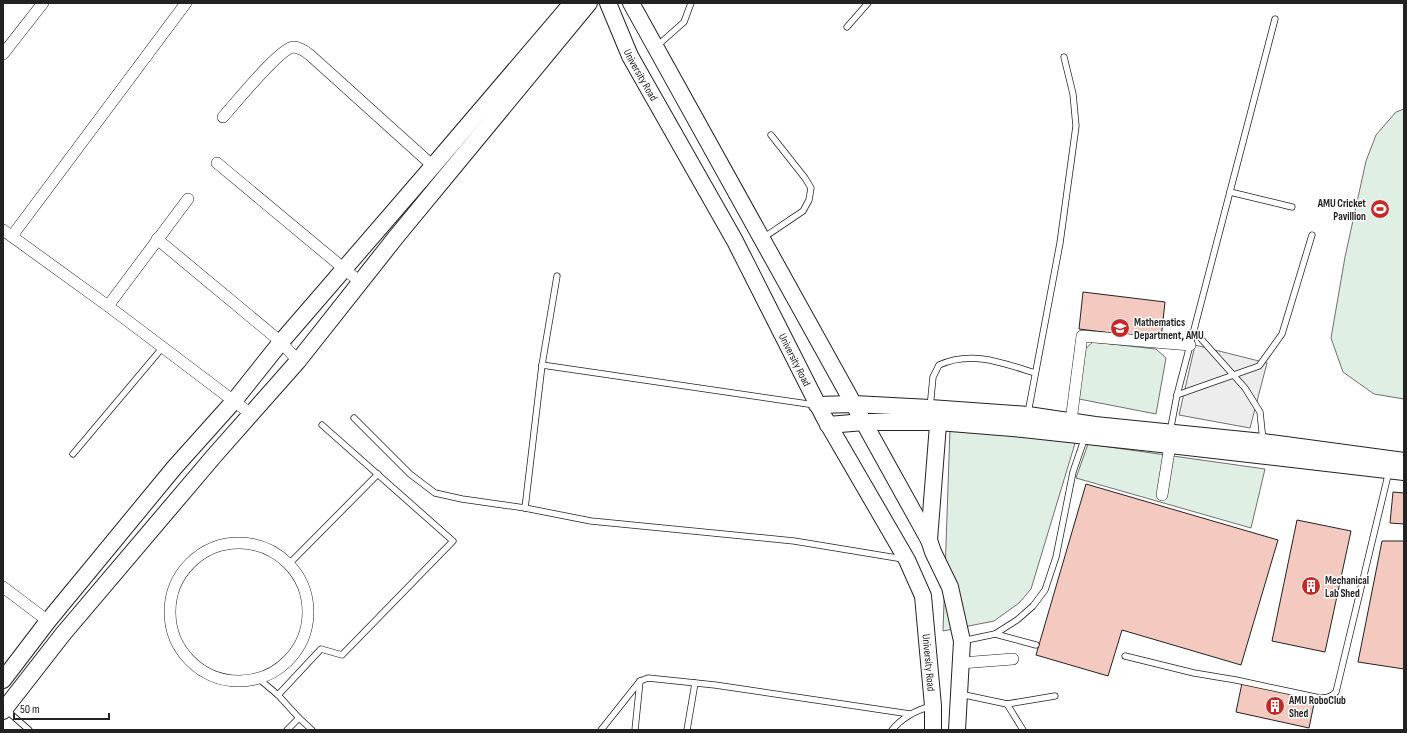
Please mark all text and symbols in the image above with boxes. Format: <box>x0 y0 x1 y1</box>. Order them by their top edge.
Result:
street label: University Road <box>621 47 660 104</box>
place label: AMU Cricket Pavillion <box>1317 197 1366 223</box>
sports icon: AMU Cricket Pavillion <box>1369 198 1391 220</box>
place label: Mathematics Department, AMU <box>1134 316 1204 342</box>
school or university icon: Mathematics Department, AMU <box>1109 317 1131 339</box>
street label: University Road <box>776 331 814 389</box>
place label: Mechanical Lab Shed <box>1325 574 1369 600</box>
building icon: Mechanical Lab Shed <box>1300 575 1322 597</box>
street label: University Road <box>919 633 938 692</box>
place label: AMU RoboClub Shed <box>1288 694 1346 720</box>
scale bar <box>14 695 109 721</box>
building icon: AMU RoboClub Shed <box>1264 695 1286 717</box>
text: 50 m <box>20 702 40 717</box>

